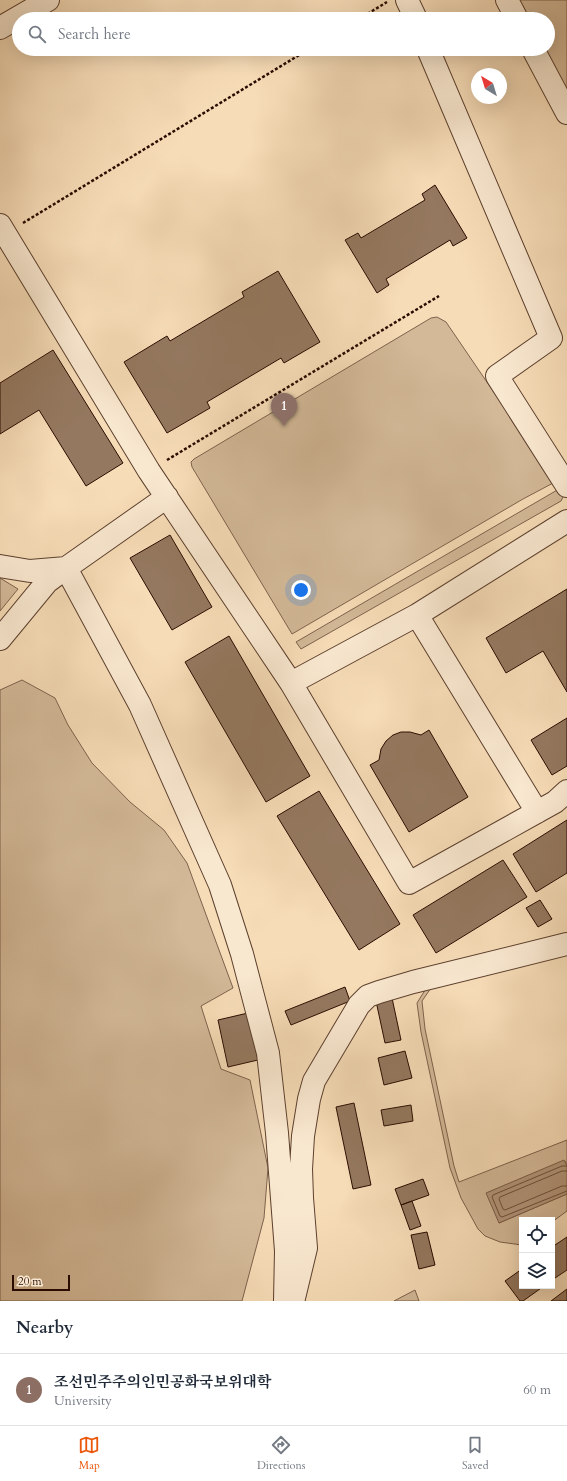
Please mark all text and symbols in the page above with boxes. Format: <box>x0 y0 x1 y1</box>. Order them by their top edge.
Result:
search box <box>12 12 555 56</box>
icon: search <box>26 23 48 45</box>
text: Search here <box>58 24 131 44</box>
north arrow <box>471 68 507 104</box>
pin: 1 <box>271 393 297 426</box>
your location <box>291 580 311 600</box>
map controls <box>519 1217 555 1289</box>
button: locate <box>519 1217 555 1253</box>
button: layers <box>519 1253 555 1289</box>
scale bar <box>12 1273 70 1292</box>
text: 20 m <box>18 1274 42 1289</box>
text: Nearby <box>16 1316 73 1339</box>
text: 조선민주주의인민공화국보위대학 <box>54 1372 271 1392</box>
text: 1 <box>26 1381 32 1399</box>
text: 60 m <box>523 1381 551 1399</box>
text: University <box>54 1392 112 1410</box>
tab: Map <box>78 1434 100 1473</box>
tab: Directions <box>257 1434 305 1473</box>
tab: Saved <box>462 1434 489 1473</box>

